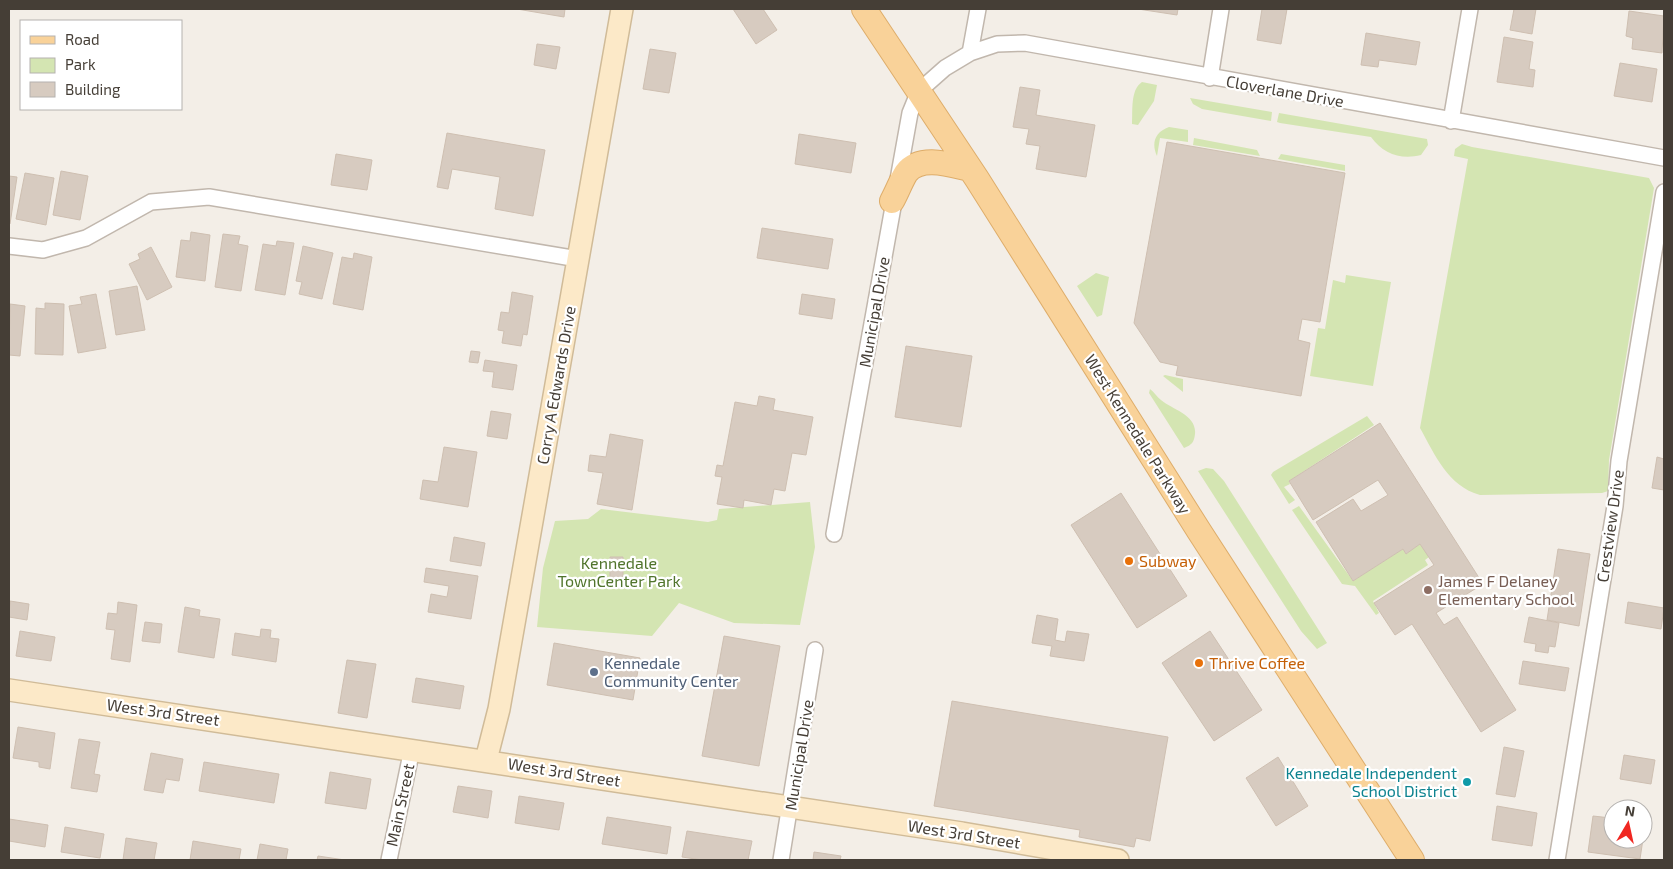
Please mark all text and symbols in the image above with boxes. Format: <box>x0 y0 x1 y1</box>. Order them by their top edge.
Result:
legend <box>20 20 182 110</box>
text: Road <box>65 30 100 48</box>
text: Park <box>65 55 96 73</box>
street label: Cloverlane Drive <box>1225 71 1345 110</box>
text: Building <box>65 80 121 98</box>
street label: Municipal Drive <box>854 255 893 369</box>
street label: Corry A Edwards Drive <box>532 304 579 466</box>
street label: West Kennedale Parkway <box>1082 351 1196 517</box>
street label: Crestview Drive <box>1592 468 1627 584</box>
place label: Subway <box>1139 551 1197 570</box>
park label: Kennedale TownCenter Park <box>557 553 681 590</box>
marker: Subway <box>1123 555 1135 567</box>
place label: James F Delaney Elementary School <box>1438 571 1574 608</box>
marker: James F Delaney Elementary School <box>1422 584 1434 596</box>
place label: Kennedale Community Center <box>604 653 739 690</box>
place label: Thrive Coffee <box>1209 653 1305 672</box>
marker: Thrive Coffee <box>1193 657 1205 669</box>
marker: Kennedale Community Center <box>588 666 600 678</box>
street label: West 3rd Street <box>105 694 221 729</box>
street label: Municipal Drive <box>780 698 817 812</box>
street label: West 3rd Street <box>506 753 622 790</box>
street label: Main Street <box>381 762 418 848</box>
place label: Kennedale Independent School District <box>1286 763 1457 800</box>
marker: Kennedale Independent School District <box>1461 776 1473 788</box>
north arrow <box>1603 799 1653 849</box>
text: N <box>1624 801 1636 820</box>
street label: West 3rd Street <box>906 815 1022 852</box>

